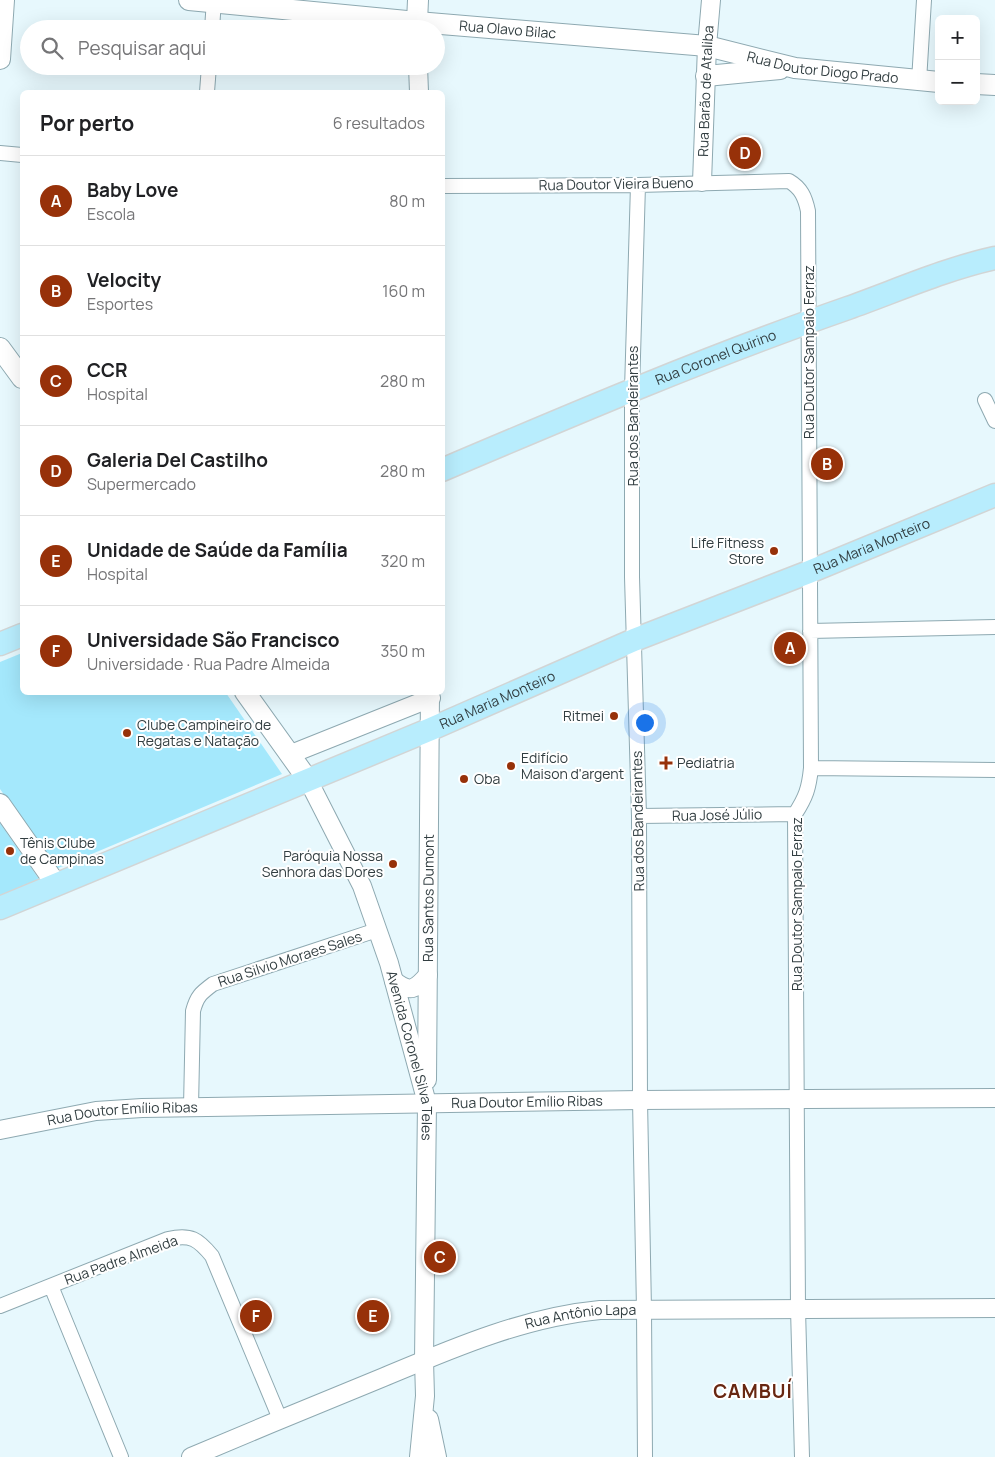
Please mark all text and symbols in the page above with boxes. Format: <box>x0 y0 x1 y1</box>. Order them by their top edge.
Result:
map controls <box>935 15 980 105</box>
button: + <box>935 15 980 60</box>
street label: Rua Olavo Bilac <box>458 16 557 43</box>
search box <box>20 20 445 75</box>
street label: Rua Barão de Ataliba <box>693 24 718 157</box>
icon: search <box>38 34 66 62</box>
text: Pesquisar aqui <box>78 35 206 61</box>
street label: Rua Doutor Diogo Prado <box>745 46 899 87</box>
button: − <box>935 60 980 105</box>
text: Por perto <box>40 109 134 137</box>
text: 6 resultados <box>333 112 425 134</box>
pin: D <box>729 134 761 172</box>
street label: Rua Doutor Vieira Bueno <box>538 173 694 194</box>
text: Baby Love <box>87 177 178 203</box>
text: A <box>51 190 61 212</box>
text: 80 m <box>389 190 425 212</box>
text: Escola <box>87 203 135 225</box>
street label: Rua Doutor Sampaio Ferraz <box>799 265 818 439</box>
text: Velocity <box>87 267 161 293</box>
text: B <box>51 280 61 302</box>
text: 160 m <box>382 280 425 302</box>
text: Esportes <box>87 293 153 315</box>
street label: Rua Coronel Quirino <box>652 325 779 389</box>
street label: Rua dos Bandeirantes <box>623 346 642 486</box>
text: CCR <box>87 357 128 383</box>
text: C <box>50 370 62 392</box>
text: 280 m <box>380 370 425 392</box>
text: Hospital <box>87 383 148 405</box>
pin: B <box>811 445 843 483</box>
text: Galeria Del Castilho <box>87 447 268 473</box>
text: D <box>50 460 62 482</box>
text: 280 m <box>380 460 425 482</box>
text: Supermercado <box>87 473 196 495</box>
street label: Rua Maria Monteiro <box>810 513 933 578</box>
place label: Life Fitness Store <box>691 533 764 568</box>
text: Unidade de Saúde da Família <box>87 537 348 563</box>
marker: Life Fitness Store <box>768 545 780 557</box>
text: E <box>51 550 61 572</box>
text: 320 m <box>381 550 425 572</box>
text: Hospital <box>87 563 148 585</box>
text: Universidade São Francisco <box>87 627 340 653</box>
pin: A <box>774 629 806 667</box>
text: F <box>52 640 60 662</box>
text: 350 m <box>380 640 425 662</box>
text: Universidade · Rua Padre Almeida <box>87 653 330 675</box>
street label: Rua Maria Monteiro <box>436 666 558 733</box>
place label: Ritmei <box>563 706 604 725</box>
marker: Ritmei <box>608 710 620 722</box>
your location <box>632 710 658 736</box>
place label: Clube Campineiro de Regatas e Natação <box>137 715 271 750</box>
marker: Clube Campineiro de Regatas e Natação <box>121 727 133 739</box>
place label: Edifício Maison d'argent <box>521 748 625 783</box>
street label: Rua dos Bandeirantes <box>627 751 648 891</box>
place label: Pediatria <box>677 753 735 772</box>
marker: Pediatria <box>659 756 673 770</box>
marker: Edifício Maison d'argent <box>505 760 517 772</box>
place label: Oba <box>474 769 500 788</box>
marker: Oba <box>458 773 470 785</box>
street label: Rua José Júlio <box>672 804 762 825</box>
street label: Rua Doutor Sampaio Ferraz <box>787 817 806 991</box>
place label: Tênis Clube de Campinas <box>20 833 104 868</box>
street label: Rua Santos Dumont <box>418 834 438 962</box>
marker: Tênis Clube de Campinas <box>4 845 16 857</box>
place label: Paróquia Nossa Senhora das Dores <box>262 846 383 881</box>
marker: Paróquia Nossa Senhora das Dores <box>387 858 399 870</box>
street label: Rua Silvio Moraes Sales <box>215 926 364 991</box>
street label: Avenida Coronel Silva Teles <box>382 968 437 1141</box>
street label: Rua Doutor Emílio Ribas <box>451 1091 603 1112</box>
street label: Rua Doutor Emílio Ribas <box>45 1097 198 1129</box>
street label: Rua Padre Almeida <box>62 1230 180 1289</box>
pin: C <box>424 1238 456 1276</box>
pin: F <box>240 1297 272 1335</box>
pin: E <box>357 1297 389 1335</box>
street label: Rua Antônio Lapa <box>523 1300 636 1333</box>
district label: CAMBUÍ <box>713 1378 793 1404</box>

